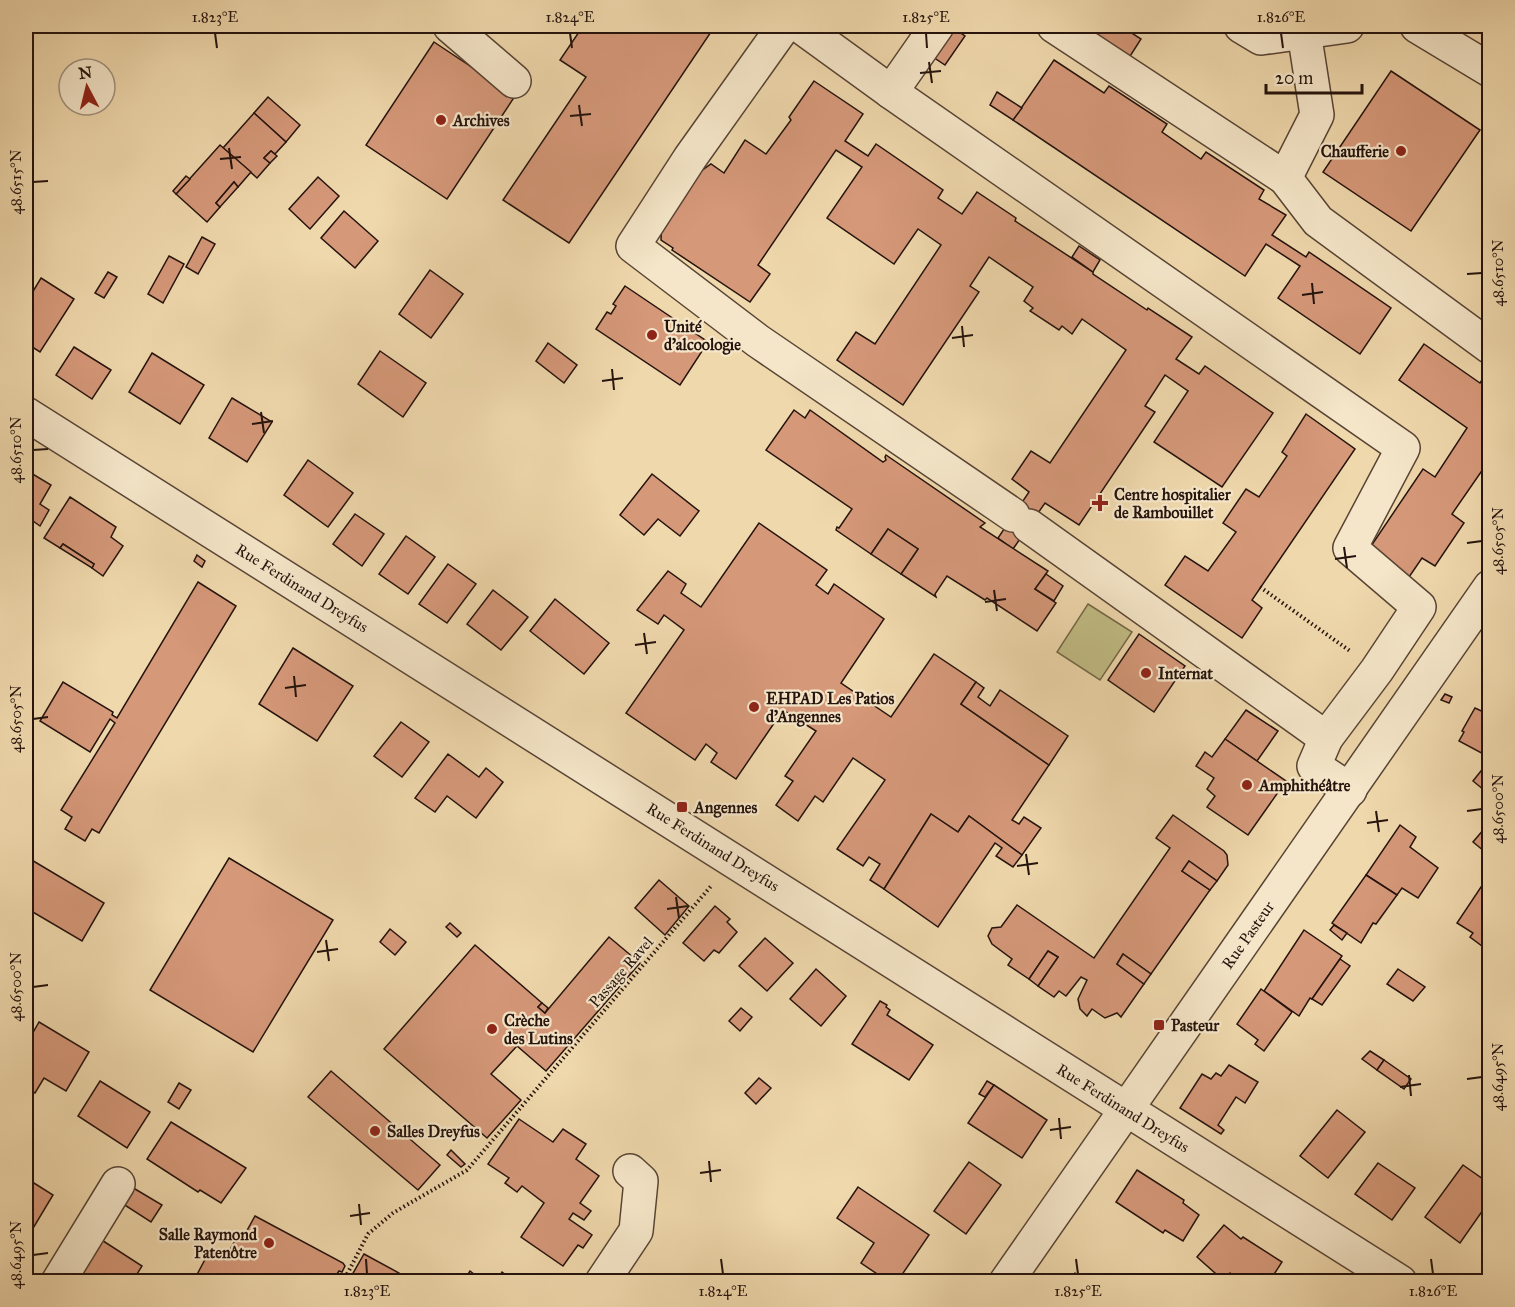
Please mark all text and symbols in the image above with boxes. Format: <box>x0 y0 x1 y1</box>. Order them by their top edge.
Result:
text: 1.823°E <box>192 8 239 26</box>
text: 1.824°E <box>546 8 595 26</box>
text: 1.825°E <box>902 8 950 26</box>
text: 1.826°E <box>1257 8 1305 26</box>
north arrow <box>57 57 117 117</box>
scale bar <box>1266 57 1362 95</box>
text: N <box>77 62 94 83</box>
text: 20 m <box>1275 67 1313 89</box>
place label: Archives <box>452 111 510 130</box>
marker: Archives <box>434 113 448 127</box>
place label: Chaufferie <box>1321 142 1389 161</box>
marker: Chaufferie <box>1394 144 1408 158</box>
text: 48.6515°N <box>7 149 25 215</box>
text: 48.6510°N <box>1489 239 1507 306</box>
place label: Unité d'alcoologie <box>664 317 741 355</box>
marker: Unité d'alcoologie <box>645 328 659 342</box>
text: 48.6510°N <box>7 416 25 483</box>
place label: Centre hospitalier de Rambouillet <box>1114 485 1232 522</box>
marker: Centre hospitalier de Rambouillet <box>1091 494 1109 512</box>
text: 48.6505°N <box>1489 507 1507 575</box>
street label: Rue Ferdinand Dreyfus <box>232 539 372 637</box>
place label: Internat <box>1158 664 1213 683</box>
marker: Internat <box>1139 666 1153 680</box>
text: 48.6505°N <box>7 685 25 753</box>
place label: EHPAD Les Patios d'Angennes <box>766 689 894 727</box>
marker: EHPAD Les Patios d'Angennes <box>747 700 761 714</box>
text: 48.6500°N <box>1489 774 1507 844</box>
place label: Amphithéâtre <box>1258 776 1351 796</box>
marker: Amphithéâtre <box>1240 778 1254 792</box>
street label: Rue Ferdinand Dreyfus <box>643 798 783 896</box>
place label: Angennes <box>693 798 758 818</box>
marker: Angennes <box>675 800 689 814</box>
street label: Rue Pasteur <box>1218 898 1278 972</box>
street label: Passage Ravel <box>585 932 658 1012</box>
text: 48.6500°N <box>7 952 25 1022</box>
place label: Crèche des Lutins <box>504 1011 573 1048</box>
place label: Pasteur <box>1171 1016 1220 1035</box>
marker: Pasteur <box>1152 1018 1166 1032</box>
marker: Crèche des Lutins <box>485 1022 499 1036</box>
text: 48.6495°N <box>1489 1042 1507 1111</box>
street label: Rue Ferdinand Dreyfus <box>1053 1059 1193 1157</box>
place label: Salles Dreyfus <box>387 1122 480 1142</box>
marker: Salles Dreyfus <box>368 1124 382 1138</box>
text: 48.6495°N <box>7 1220 25 1289</box>
place label: Salle Raymond Patenôtre <box>159 1225 258 1262</box>
marker: Salle Raymond Patenôtre <box>262 1236 276 1250</box>
text: 1.823°E <box>344 1282 391 1300</box>
text: 1.824°E <box>699 1282 748 1300</box>
text: 1.825°E <box>1054 1282 1102 1300</box>
text: 1.826°E <box>1409 1282 1457 1300</box>

